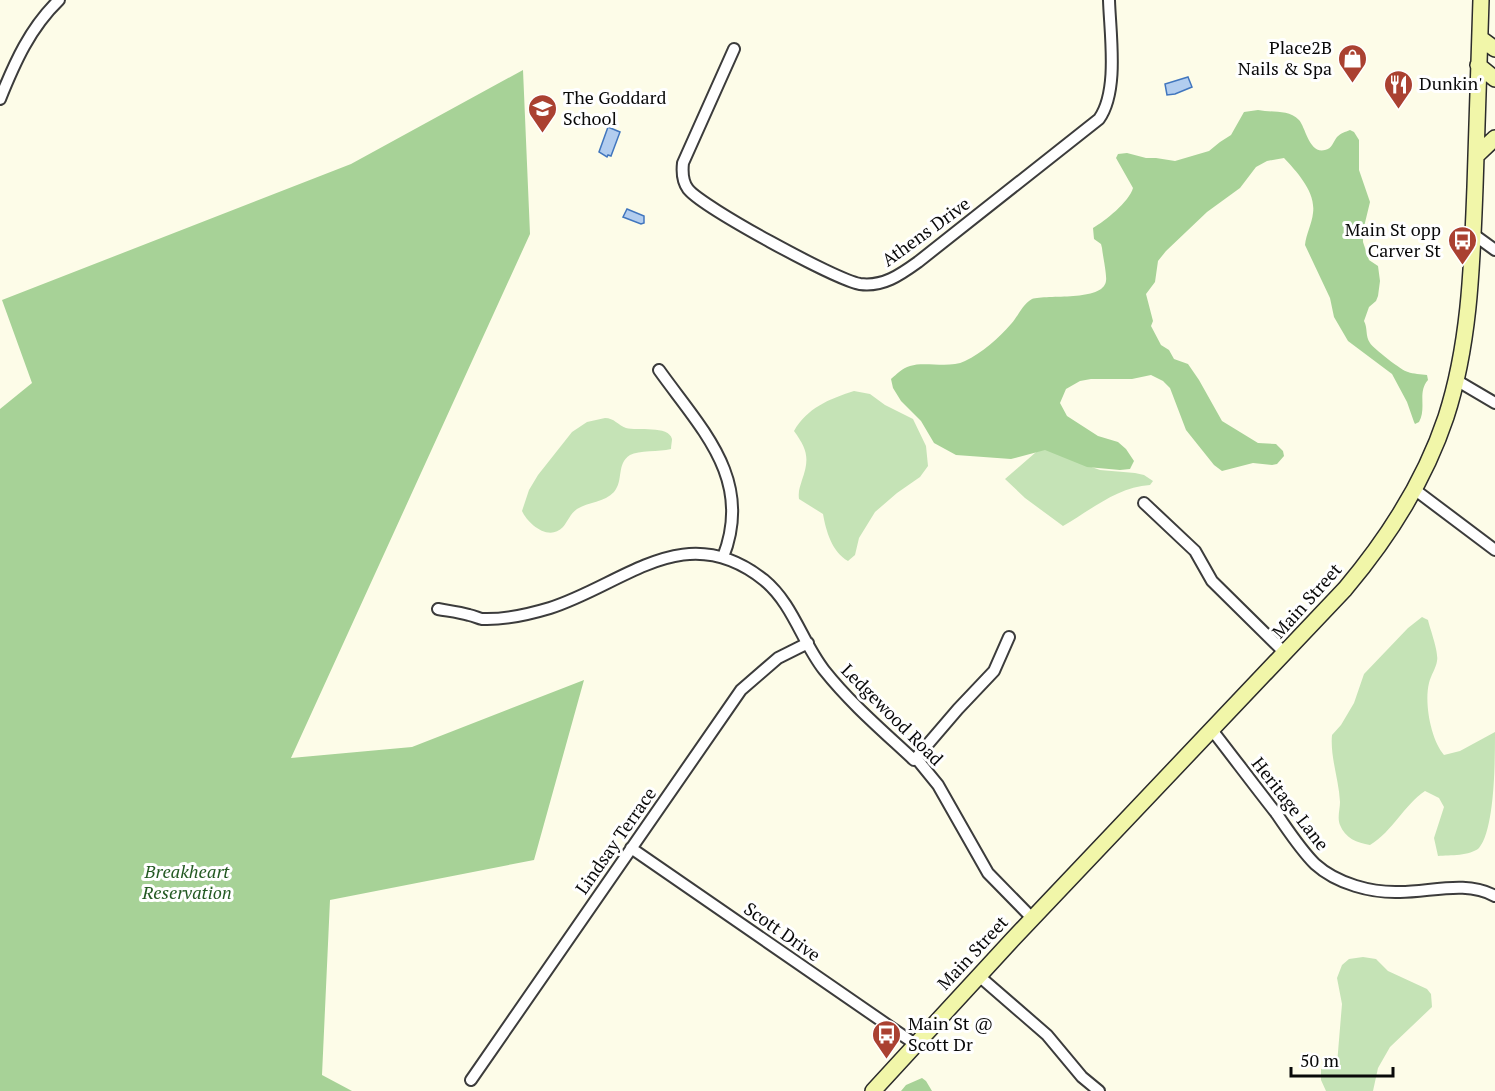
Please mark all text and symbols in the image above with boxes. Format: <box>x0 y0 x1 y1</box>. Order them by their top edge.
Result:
place label: Place2B Nails & Spa <box>1238 35 1332 80</box>
shop icon: Place2B Nails & Spa <box>1337 42 1369 84</box>
restaurant icon: Dunkin' <box>1382 68 1414 110</box>
place label: Dunkin' <box>1419 71 1482 95</box>
place label: The Goddard School <box>563 85 666 130</box>
school or university icon: The Goddard School <box>526 92 558 134</box>
street label: Athens Drive <box>876 191 974 271</box>
place label: Main St opp Carver St <box>1345 217 1441 262</box>
bus stop icon: Main St opp Carver St <box>1446 224 1478 266</box>
street label: Main Street <box>1266 557 1347 643</box>
street label: Ledgewood Road <box>837 658 949 770</box>
street label: Heritage Lane <box>1247 752 1335 855</box>
street label: Lindsay Terrace <box>569 782 661 899</box>
park label: Breakheart Reservation <box>141 859 232 904</box>
street label: Scott Drive <box>740 896 826 966</box>
street label: Main Street <box>932 910 1013 995</box>
place label: Main St @ Scott Dr <box>908 1011 993 1056</box>
bus stop icon: Main St @ Scott Dr <box>871 1018 903 1060</box>
scale bar <box>1291 1040 1393 1078</box>
text: 50 m <box>1300 1048 1340 1072</box>

